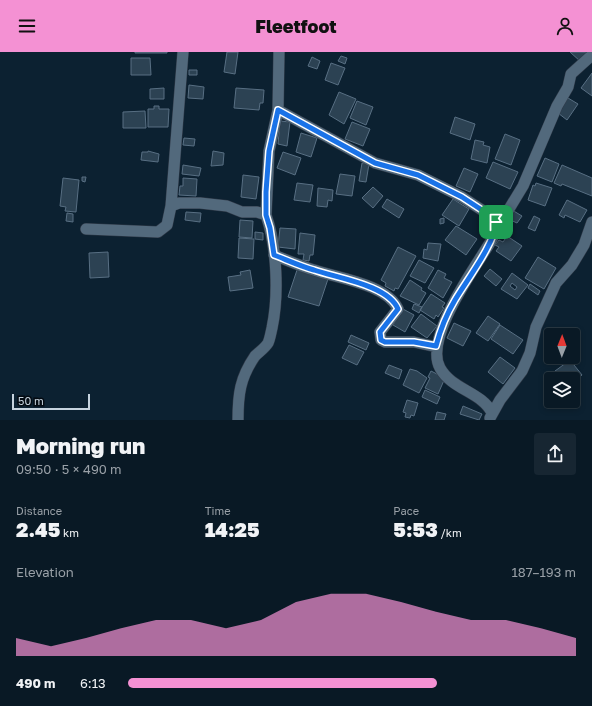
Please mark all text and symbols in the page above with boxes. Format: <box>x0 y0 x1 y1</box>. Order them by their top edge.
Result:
icon: menu <box>16 15 38 37</box>
text: Fleetfoot <box>255 15 337 37</box>
icon: person <box>554 15 576 37</box>
pin <box>479 205 513 239</box>
icon: arrive <box>485 211 507 233</box>
north arrow <box>544 328 580 364</box>
map controls <box>544 328 580 408</box>
button: layers <box>544 372 580 408</box>
scale bar <box>12 392 90 411</box>
text: 50 m <box>18 394 44 407</box>
text: Morning run <box>16 432 145 459</box>
button: share <box>534 433 576 475</box>
text: 09:50 · 5 × 490 m <box>16 461 122 477</box>
text: Distance <box>16 504 62 517</box>
text: Time <box>205 504 231 517</box>
text: Pace <box>393 504 419 517</box>
text: 2.45 <box>16 517 60 541</box>
text: 14:25 <box>205 517 260 541</box>
text: 5:53 <box>393 517 438 541</box>
text: km <box>60 526 79 539</box>
text: /km <box>438 526 462 539</box>
text: Elevation <box>16 564 74 580</box>
text: 187–193 m <box>511 564 576 580</box>
text: 490 m <box>16 675 55 691</box>
text: 6:13 <box>80 675 106 691</box>

